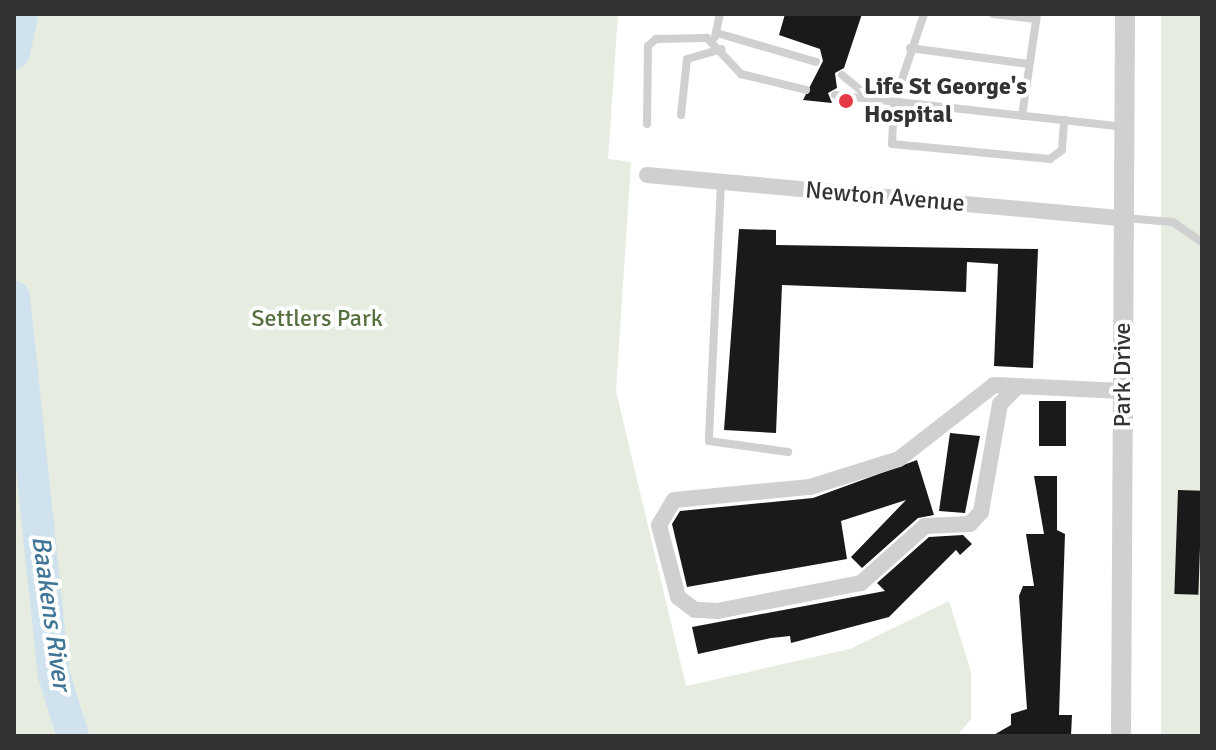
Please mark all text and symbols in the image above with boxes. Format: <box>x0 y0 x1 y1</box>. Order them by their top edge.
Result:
place label: Life St George's Hospital <box>864 73 1027 129</box>
marker: Life St George's Hospital <box>835 90 857 112</box>
street label: Newton Avenue <box>804 176 966 218</box>
park label: Settlers Park <box>251 305 383 333</box>
street label: Park Drive <box>1109 322 1137 428</box>
water label: Baakens River <box>24 534 76 692</box>

